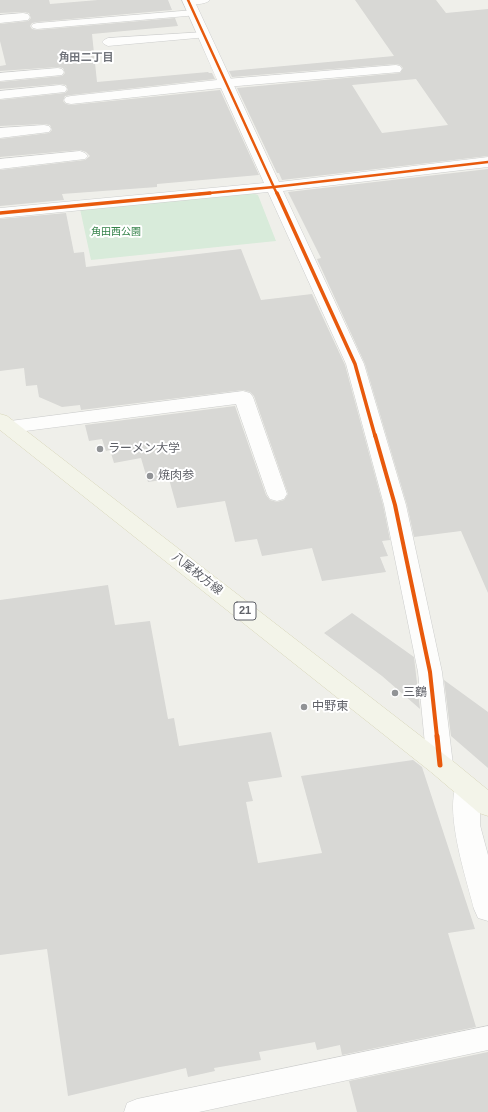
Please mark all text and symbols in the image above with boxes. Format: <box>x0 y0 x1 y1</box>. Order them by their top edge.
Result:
district label: 角田二丁目 <box>59 51 113 65</box>
park label: 角田西公園 <box>91 226 141 238</box>
place label: ラーメン大学 <box>108 442 180 456</box>
marker: ラーメン大学 <box>95 444 105 454</box>
place label: 焼肉参 <box>158 469 194 483</box>
marker: 焼肉参 <box>145 471 155 481</box>
street label: 八尾枚方線 <box>169 550 225 598</box>
road number: 21 <box>234 602 256 620</box>
place label: 三鶴 <box>403 686 427 700</box>
marker: 三鶴 <box>390 688 400 698</box>
place label: 中野東 <box>312 700 348 714</box>
marker: 中野東 <box>299 702 309 712</box>

